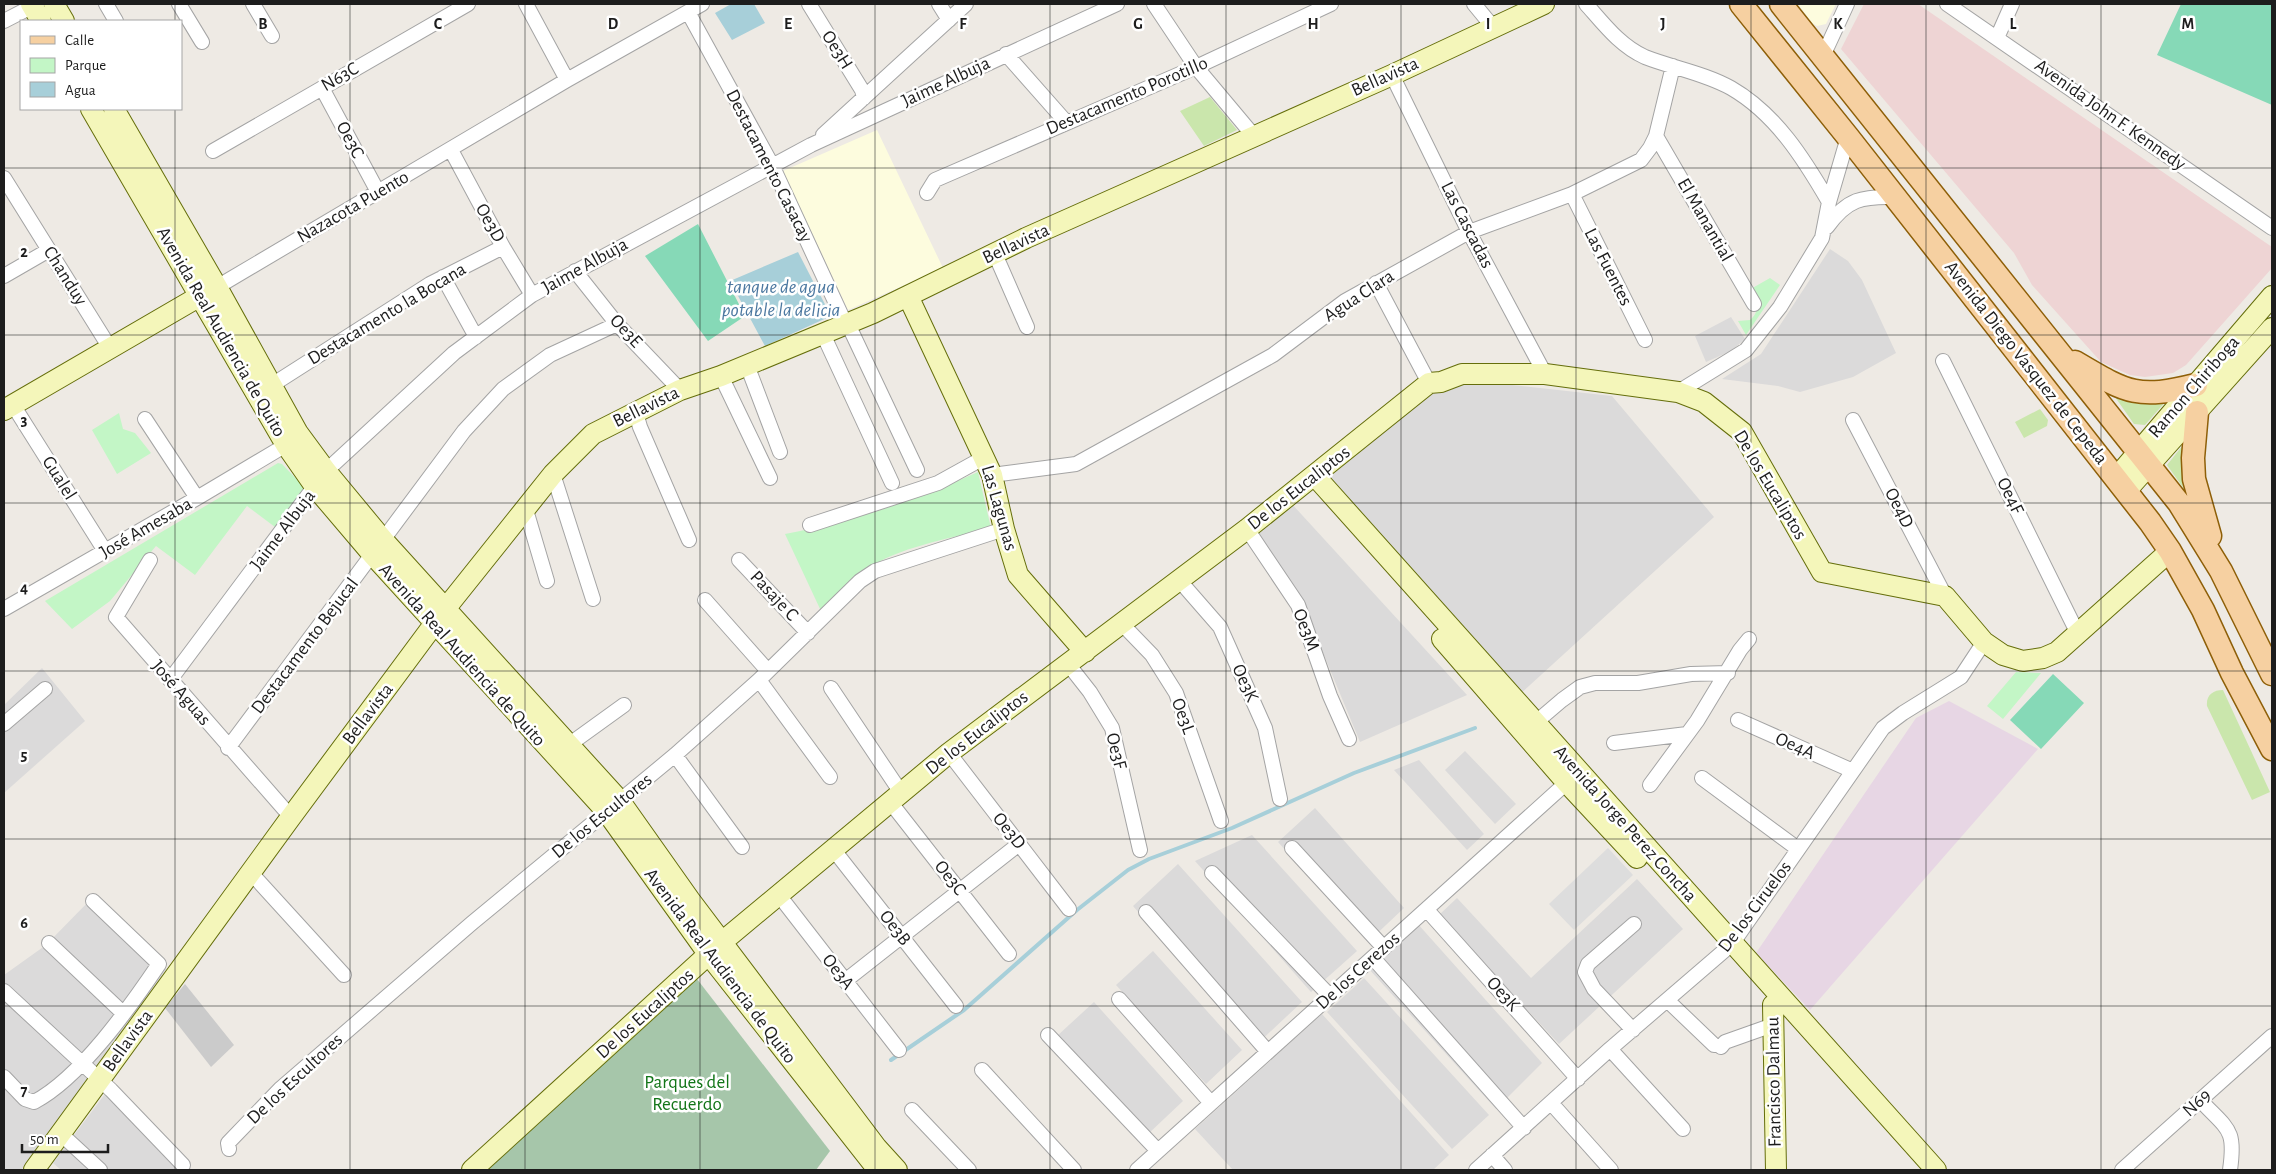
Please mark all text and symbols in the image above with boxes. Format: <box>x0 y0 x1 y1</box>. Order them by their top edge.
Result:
text: B <box>258 16 268 32</box>
text: C <box>434 16 443 32</box>
text: D <box>608 16 619 32</box>
text: E <box>784 16 792 32</box>
text: F <box>959 16 967 32</box>
text: G <box>1133 16 1143 32</box>
text: H <box>1307 16 1319 32</box>
text: I <box>1486 16 1490 32</box>
text: J <box>1660 16 1666 32</box>
text: K <box>1833 16 1843 32</box>
text: L <box>2010 16 2017 32</box>
text: M <box>2182 16 2194 32</box>
legend <box>20 20 182 110</box>
street label: Oe3H <box>818 27 856 73</box>
text: Calle <box>65 33 94 48</box>
street label: Jaime Albuja <box>899 53 993 111</box>
street label: Destacamento Porotillo <box>1043 53 1211 139</box>
street label: Bellavista <box>1349 54 1422 100</box>
street label: Avenida John F. Kennedy <box>2031 56 2189 174</box>
text: Parque <box>65 58 106 73</box>
street label: N63C <box>318 59 362 95</box>
text: Agua <box>65 83 96 98</box>
street label: Destacamento Casacay <box>722 86 816 246</box>
street label: Oe3C <box>333 119 367 162</box>
street label: Nazacota Puento <box>294 167 412 247</box>
street label: El Manantial <box>1674 175 1736 265</box>
street label: Las Cascadas <box>1437 179 1497 271</box>
street label: Oe3D <box>472 200 508 246</box>
street label: Bellavista <box>980 220 1052 268</box>
street label: Avenida Real Audiencia de Quito <box>153 224 289 440</box>
street label: Las Fuentes <box>1580 225 1636 309</box>
street label: Jaime Albuja <box>539 235 631 297</box>
street label: Chanduy <box>40 243 90 309</box>
text: 2 <box>20 244 28 260</box>
street label: Avenida Diego Vasquez de Cepeda <box>1941 258 2111 468</box>
street label: Destacamento la Bocana <box>305 259 470 369</box>
street label: Agua Clara <box>1320 266 1398 326</box>
water label: tanque de agua potable la delicia <box>722 277 840 320</box>
street label: Oe3E <box>606 311 646 351</box>
street label: Ramon Chiriboga <box>2145 332 2243 442</box>
street label: Bellavista <box>610 383 682 431</box>
text: 3 <box>21 412 28 428</box>
street label: De los Eucaliptos <box>1730 427 1810 543</box>
street label: De los Eucaliptos <box>1244 442 1354 534</box>
street label: Gualel <box>38 453 80 503</box>
street label: Las Lagunas <box>978 463 1020 553</box>
street label: Oe4F <box>1993 475 2027 518</box>
street label: Oe4D <box>1881 485 1917 531</box>
street label: Jaime Albuja <box>247 486 319 574</box>
street label: José Amesaba <box>97 494 195 562</box>
street label: Avenida Real Audiencia de Quito <box>375 560 549 750</box>
street label: Pasaje C <box>746 567 802 625</box>
street label: Destacamento Bejucal <box>248 575 362 717</box>
text: 4 <box>20 580 28 596</box>
street label: Oe3M <box>1289 606 1323 654</box>
street label: José Aguas <box>148 657 214 729</box>
street label: Oe3K <box>1228 661 1262 705</box>
street label: Bellavista <box>339 680 397 748</box>
street label: De los Eucaliptos <box>922 687 1032 779</box>
street label: Oe3L <box>1168 696 1198 737</box>
street label: Oe4A <box>1772 729 1818 763</box>
street label: Oe3F <box>1102 731 1130 772</box>
street label: Avenida Jorge Perez Concha <box>1550 742 1700 906</box>
text: 5 <box>21 747 28 763</box>
street label: De los Escultores <box>548 770 656 862</box>
street label: Oe3D <box>989 809 1029 853</box>
street label: Oe3C <box>931 857 969 899</box>
street label: De los Ciruelos <box>1715 858 1795 956</box>
street label: Avenida Real Audiencia de Quito <box>641 865 799 1067</box>
street label: Oe3B <box>876 907 914 949</box>
text: 6 <box>20 915 28 931</box>
street label: De los Cerezos <box>1312 929 1404 1013</box>
street label: Oe3A <box>818 951 858 993</box>
street label: De los Eucaliptos <box>593 966 697 1062</box>
street label: Oe3K <box>1483 973 1524 1015</box>
street label: Bellavista <box>99 1006 157 1075</box>
street label: Francisco Dalmau <box>1763 1017 1785 1147</box>
street label: De los Escultores <box>244 1030 346 1128</box>
park label: Parques del Recuerdo <box>644 1073 730 1114</box>
text: 7 <box>21 1083 28 1099</box>
street label: N69 <box>2179 1086 2215 1120</box>
scale bar <box>22 1122 109 1154</box>
text: 50 m <box>30 1132 59 1147</box>

